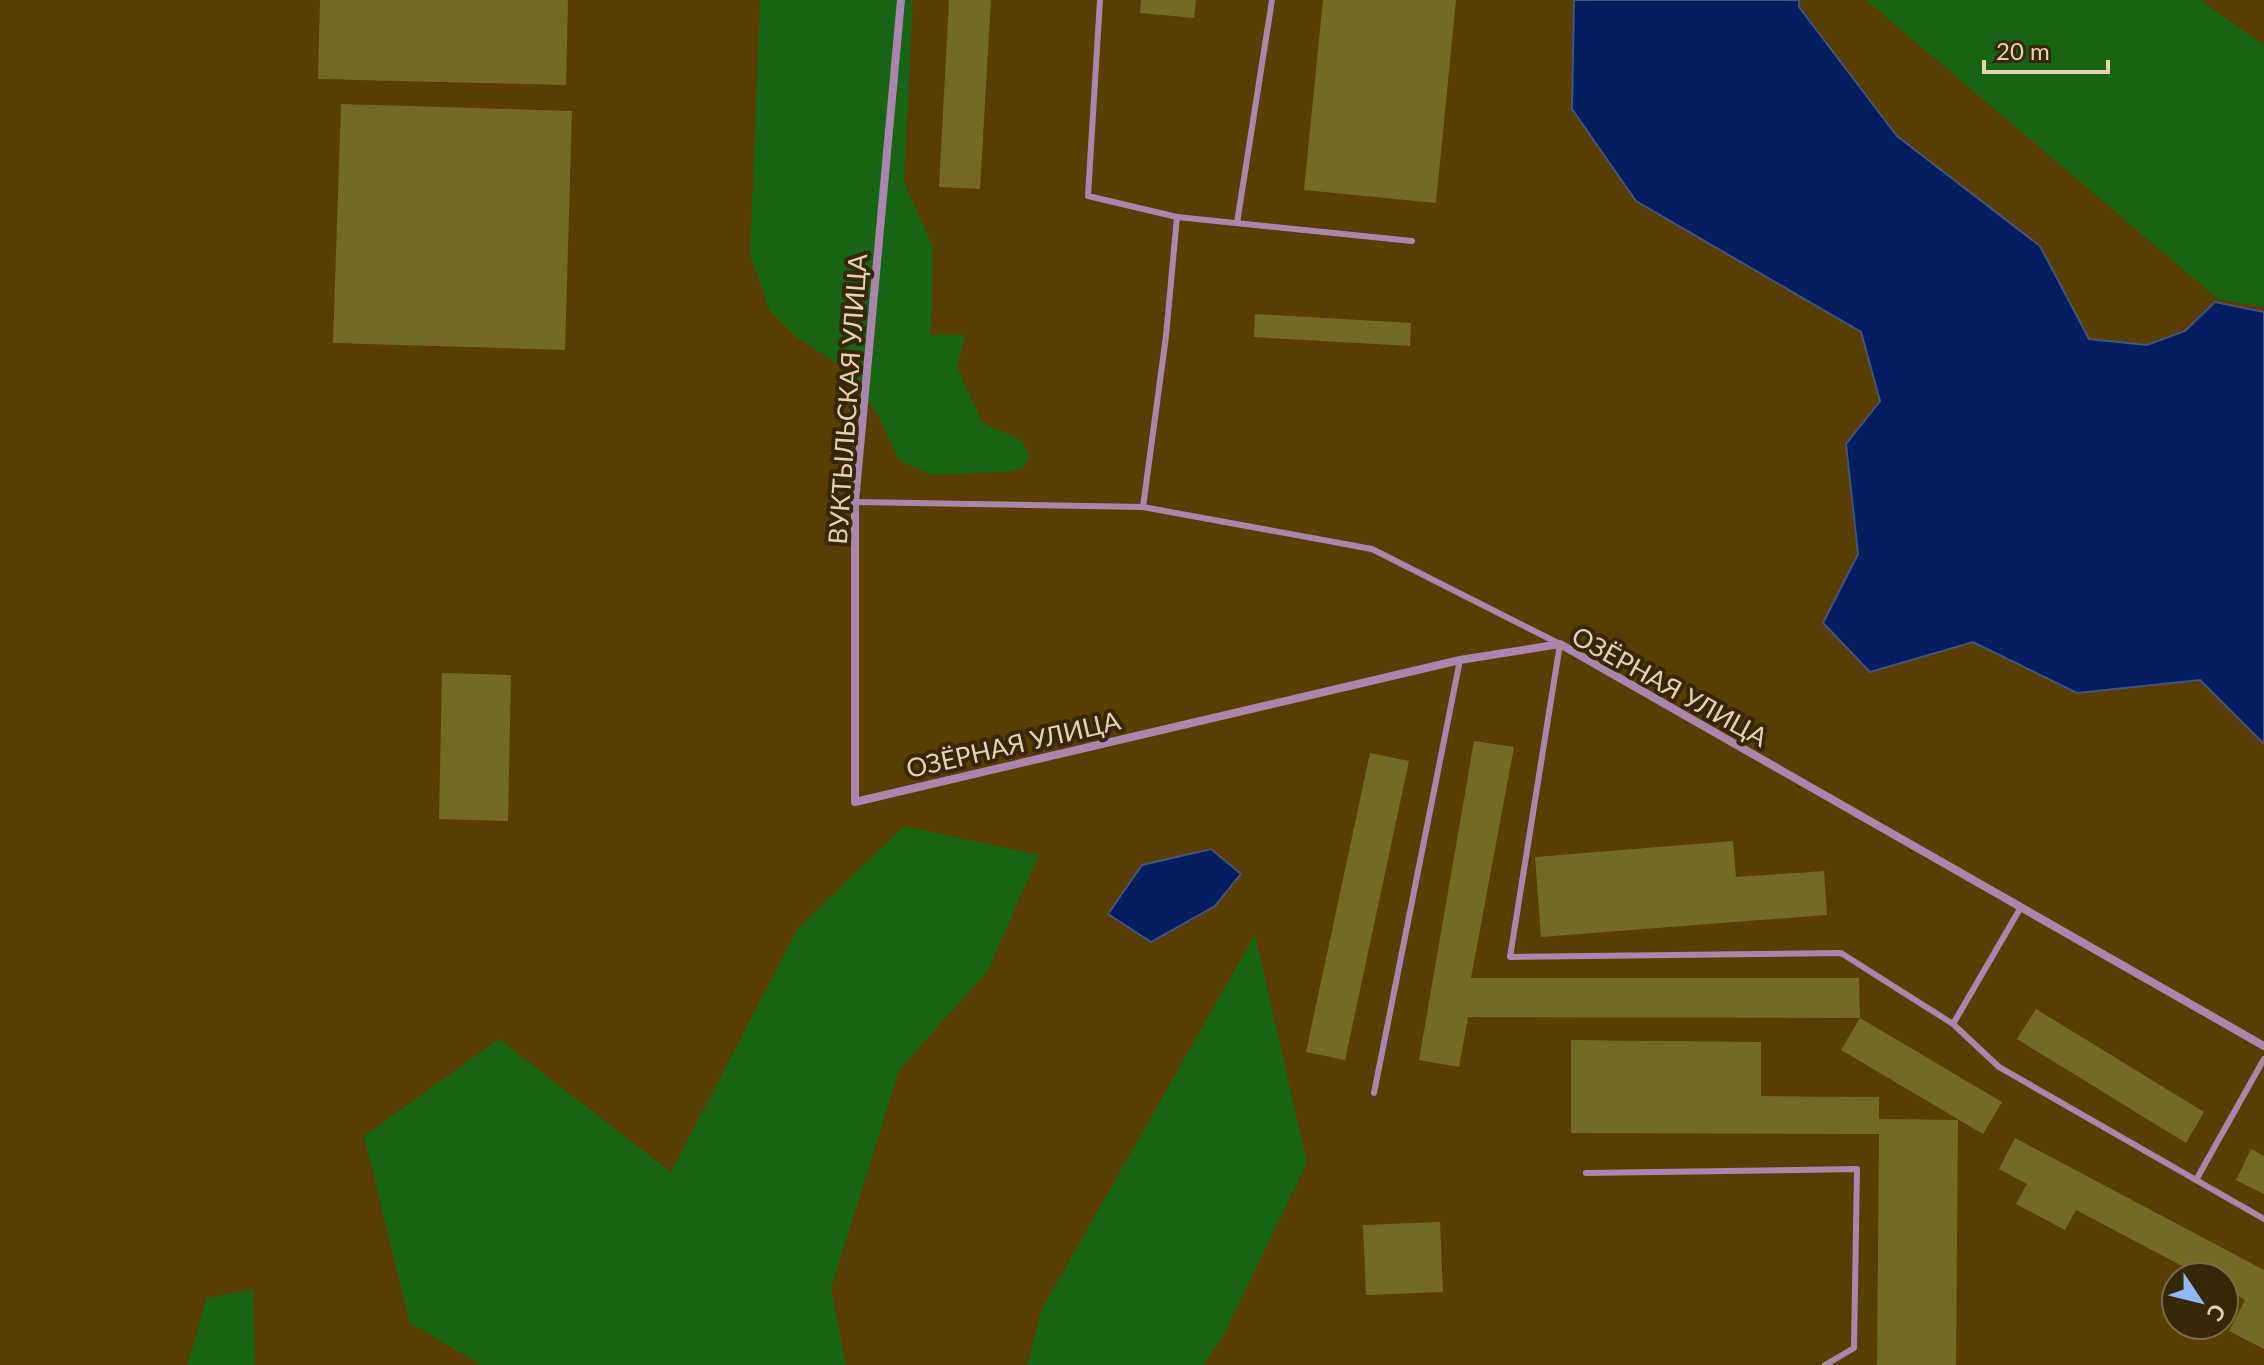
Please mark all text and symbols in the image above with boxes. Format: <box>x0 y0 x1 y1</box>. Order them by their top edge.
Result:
scale bar <box>1984 24 2108 74</box>
text: 20 m <box>1996 36 2050 65</box>
street label: ВУКТЫЛЬСКАЯ УЛИЦА <box>821 252 873 545</box>
street label: ОЗЁРНАЯ УЛИЦА <box>1567 619 1774 753</box>
street label: ОЗЁРНАЯ УЛИЦА <box>903 704 1124 784</box>
north arrow <box>2160 1261 2240 1341</box>
text: С <box>2201 1299 2232 1327</box>

